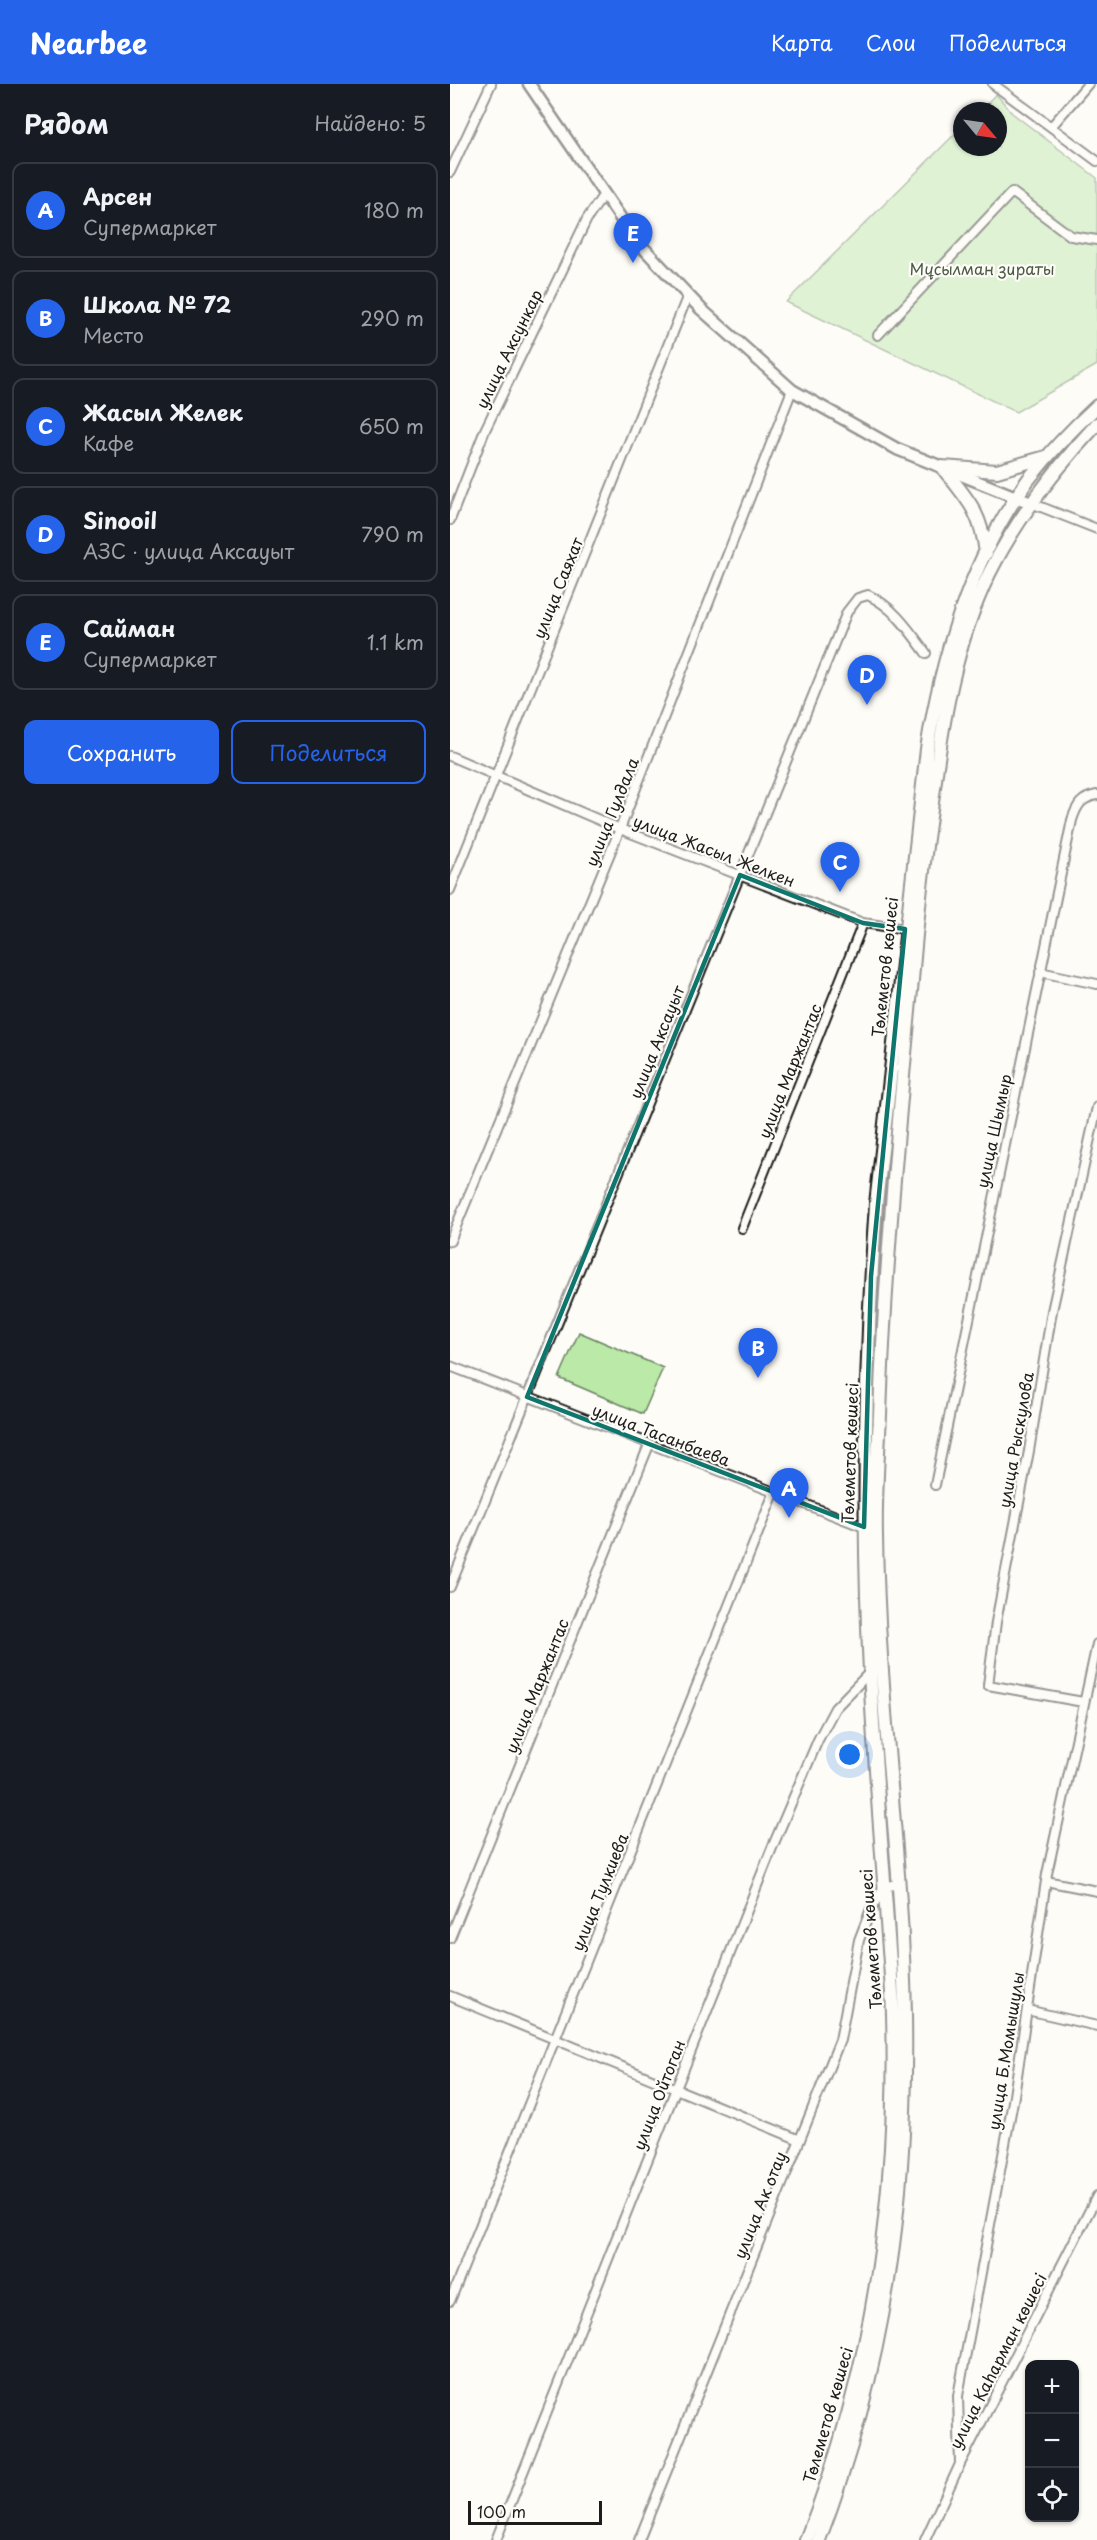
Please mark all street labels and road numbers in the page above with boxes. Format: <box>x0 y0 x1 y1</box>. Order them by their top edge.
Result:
street label: улица Аксункар <box>469 285 547 412</box>
street label: улица Саяхат <box>526 533 588 642</box>
street label: улица Гулдала <box>578 754 644 870</box>
street label: улица Жасыл Желкен <box>630 808 799 892</box>
street label: Төлеметов көшесі <box>865 896 903 1038</box>
street label: улица Аксауыт <box>622 981 690 1102</box>
street label: улица Маржантас <box>751 1000 827 1142</box>
street label: улица Шымыр <box>969 1072 1017 1190</box>
street label: улица Рыскулова <box>991 1370 1039 1510</box>
street label: Төлеметов көшесі <box>835 1382 863 1524</box>
street label: улица Тасанбаева <box>589 1397 734 1471</box>
street label: улица Маржантас <box>498 1615 574 1757</box>
street label: улица Тулкиева <box>564 1829 634 1954</box>
street label: Төлеметов көшесі <box>853 1868 887 2010</box>
street label: улица Б.Момышулы <box>981 1970 1029 2132</box>
street label: улица Ойтоган <box>626 2036 690 2153</box>
street label: улица Ак отау <box>727 2147 792 2262</box>
street label: улица Каһарман көшесі <box>942 2269 1052 2453</box>
street label: Төлеметов көшесі <box>796 2344 858 2486</box>

